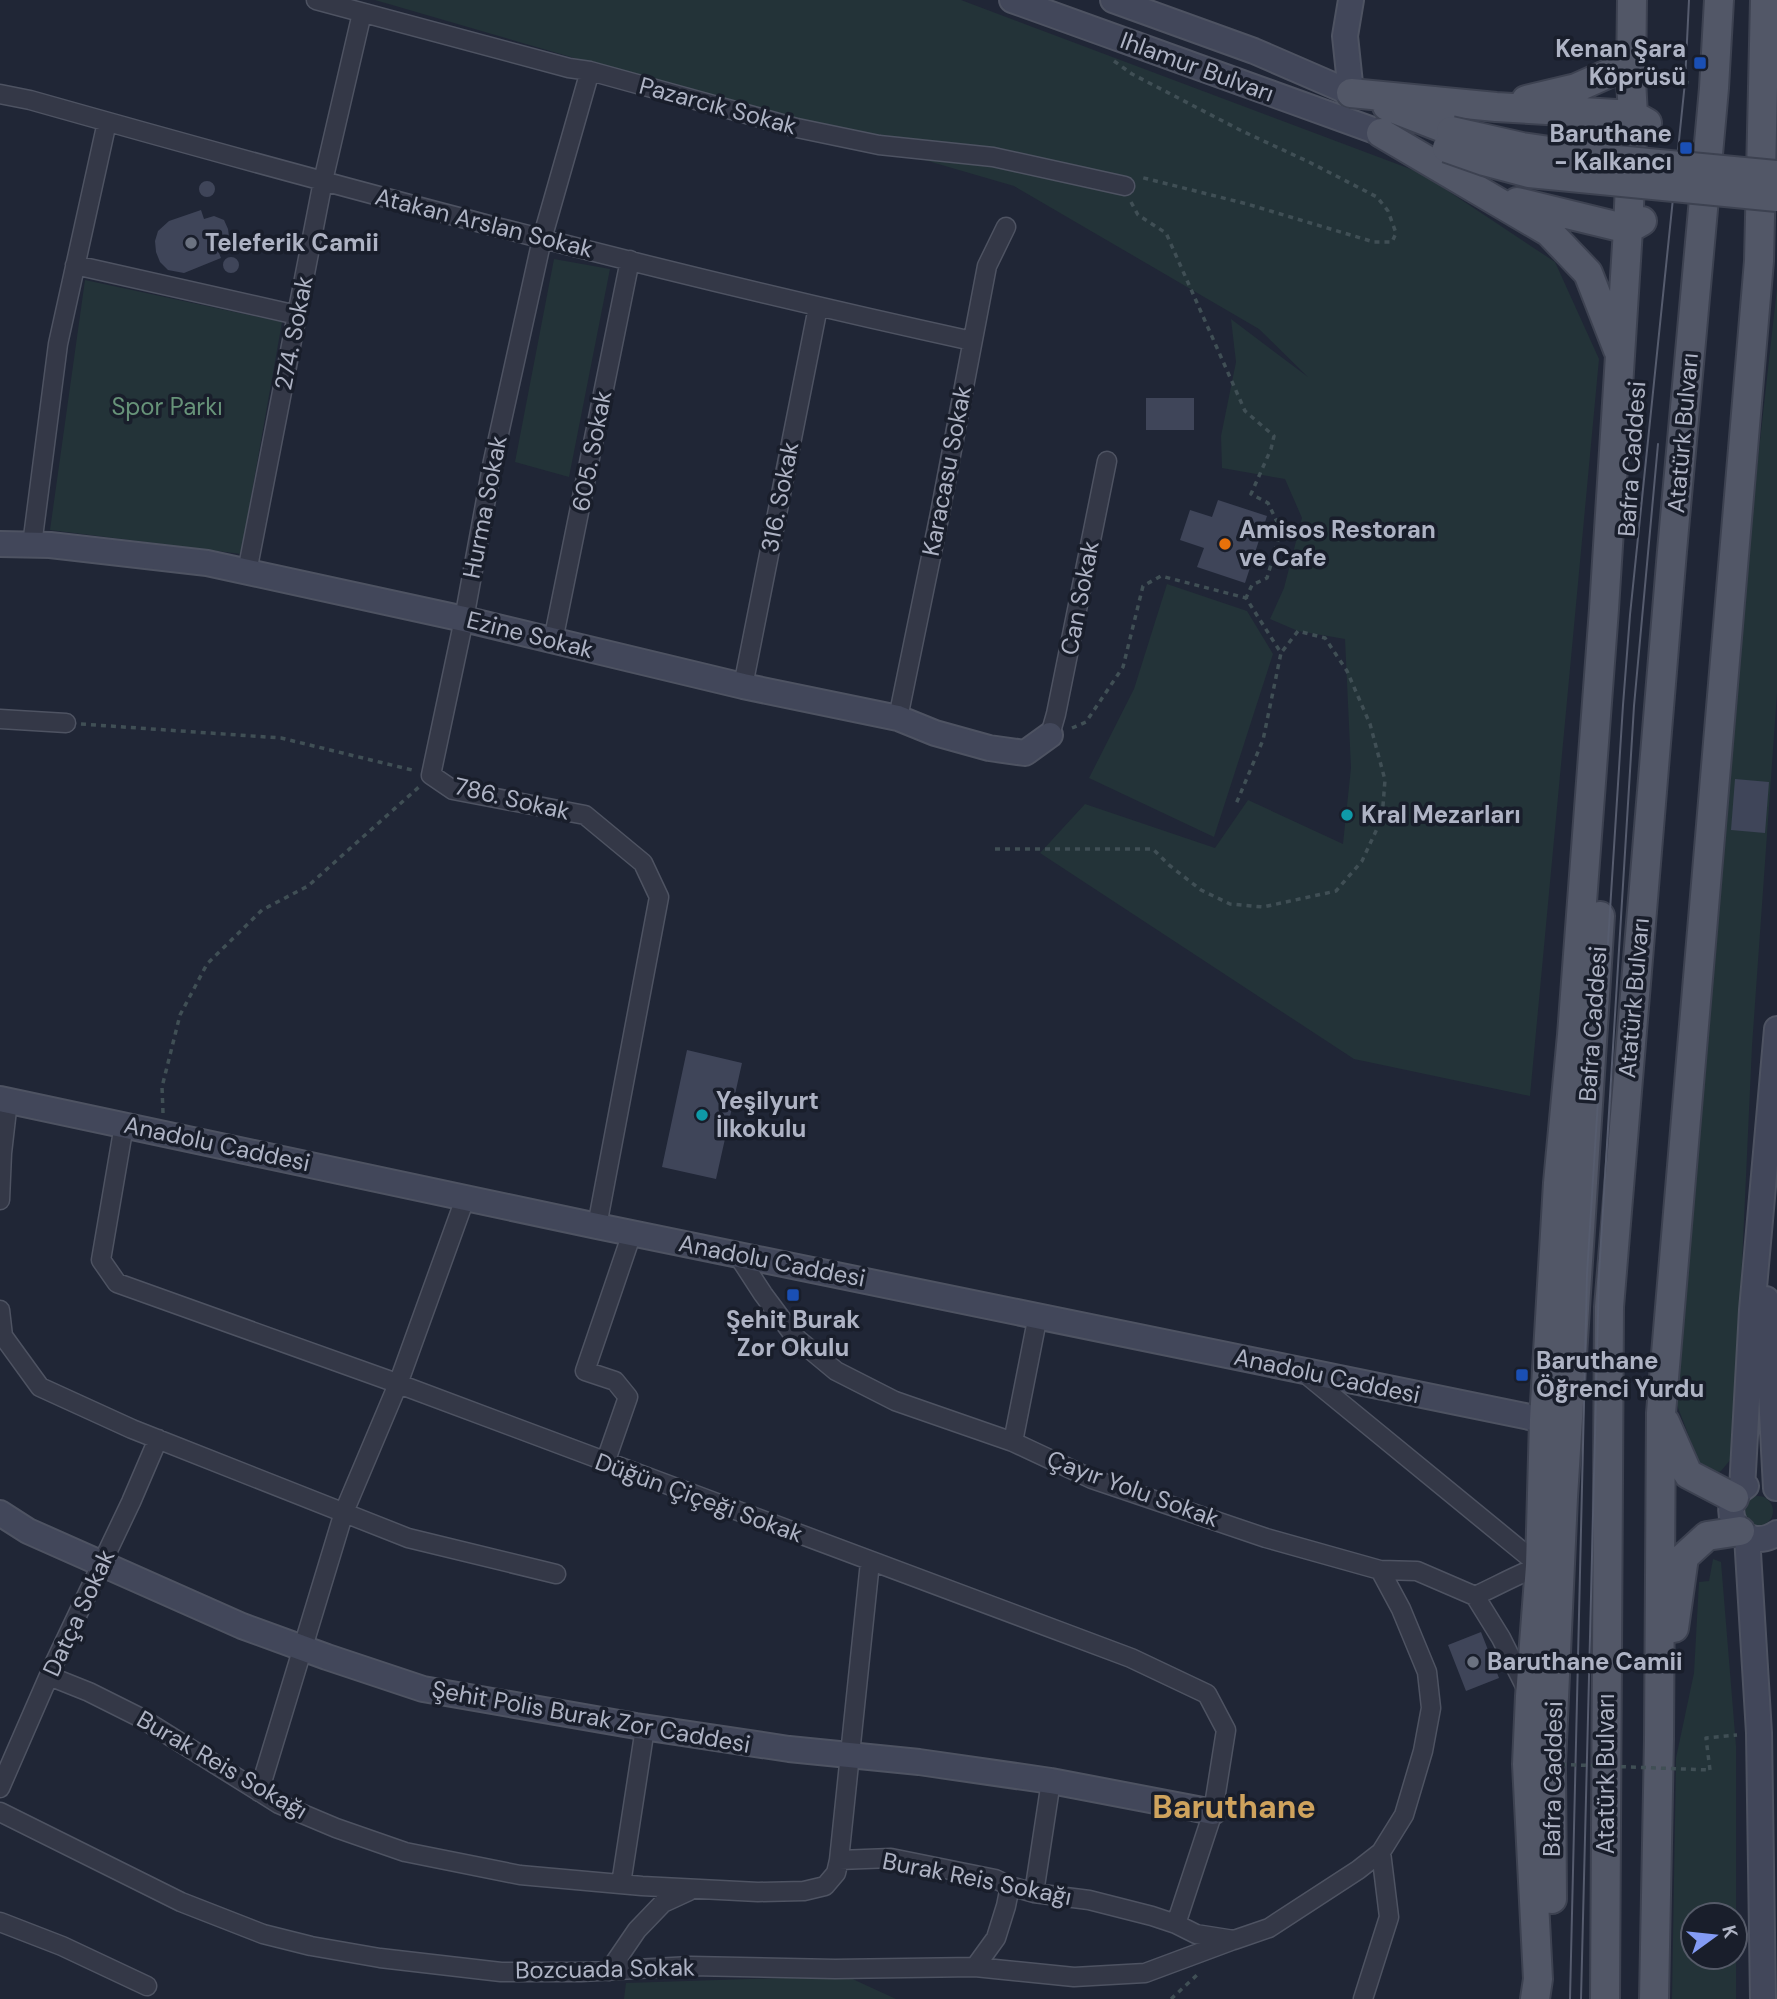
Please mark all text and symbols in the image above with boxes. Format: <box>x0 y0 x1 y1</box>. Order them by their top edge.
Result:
street label: Ihlamur Bulvarı <box>1116 24 1278 109</box>
place label: Kenan Şara Köprüsü <box>1555 33 1686 92</box>
marker: Kenan Şara Köprüsü <box>1692 55 1708 71</box>
street label: Pazarcık Sokak <box>636 70 800 141</box>
place label: Baruthane - Kalkancı <box>1549 118 1672 177</box>
marker: Baruthane - Kalkancı <box>1678 140 1694 156</box>
street label: Atakan Arslan Sokak <box>372 180 596 265</box>
place label: Teleferik Camii <box>205 227 379 258</box>
marker: Teleferik Camii <box>183 235 199 251</box>
street label: 274. Sokak <box>267 273 320 393</box>
street label: Atatürk Bulvarı <box>1660 352 1705 514</box>
street label: Bafra Caddesi <box>1611 380 1652 538</box>
street label: Karacasu Sokak <box>915 383 978 559</box>
street label: 605. Sokak <box>565 388 618 514</box>
park label: Spor Parkı <box>111 391 223 422</box>
street label: Hurma Sokak <box>455 433 514 581</box>
street label: 316. Sokak <box>754 439 805 555</box>
place label: Amisos Restoran ve Cafe <box>1239 514 1436 573</box>
marker: Amisos Restoran ve Cafe <box>1217 536 1233 552</box>
street label: Can Sokak <box>1053 538 1106 658</box>
street label: Ezine Sokak <box>464 604 597 665</box>
street label: 786. Sokak <box>451 770 573 827</box>
place label: Kral Mezarları <box>1361 799 1521 830</box>
marker: Kral Mezarları <box>1339 807 1355 823</box>
street label: Atatürk Bulvarı <box>1611 917 1656 1079</box>
street label: Bafra Caddesi <box>1572 945 1613 1103</box>
place label: Yeşilyurt İlkokulu <box>716 1085 819 1144</box>
marker: Yeşilyurt İlkokulu <box>694 1107 710 1123</box>
street label: Anadolu Caddesi <box>121 1109 313 1178</box>
street label: Anadolu Caddesi <box>676 1227 868 1294</box>
marker: Şehit Burak Zor Okulu <box>785 1287 801 1303</box>
place label: Şehit Burak Zor Okulu <box>726 1304 860 1363</box>
street label: Anadolu Caddesi <box>1231 1341 1423 1410</box>
place label: Baruthane Öğrenci Yurdu <box>1536 1345 1704 1404</box>
marker: Baruthane Öğrenci Yurdu <box>1514 1367 1530 1383</box>
street label: Çayır Yolu Sokak <box>1043 1443 1223 1534</box>
street label: Düğün Çiçeği Sokak <box>591 1446 807 1549</box>
street label: Datça Sokak <box>36 1544 121 1681</box>
place label: Baruthane Camii <box>1487 1646 1683 1677</box>
marker: Baruthane Camii <box>1465 1654 1481 1670</box>
street label: Şehit Polis Burak Zor Caddesi <box>429 1673 753 1760</box>
street label: Atatürk Bulvarı <box>1590 1694 1621 1854</box>
street label: Bafra Caddesi <box>1536 1701 1569 1857</box>
street label: Burak Reis Sokağı <box>131 1703 313 1826</box>
district label: Baruthane <box>1152 1786 1316 1828</box>
street label: Burak Reis Sokağı <box>880 1845 1074 1912</box>
north arrow <box>1679 1901 1749 1971</box>
text: K <box>1716 1922 1744 1941</box>
street label: Bozcuada Sokak <box>515 1951 695 1986</box>

